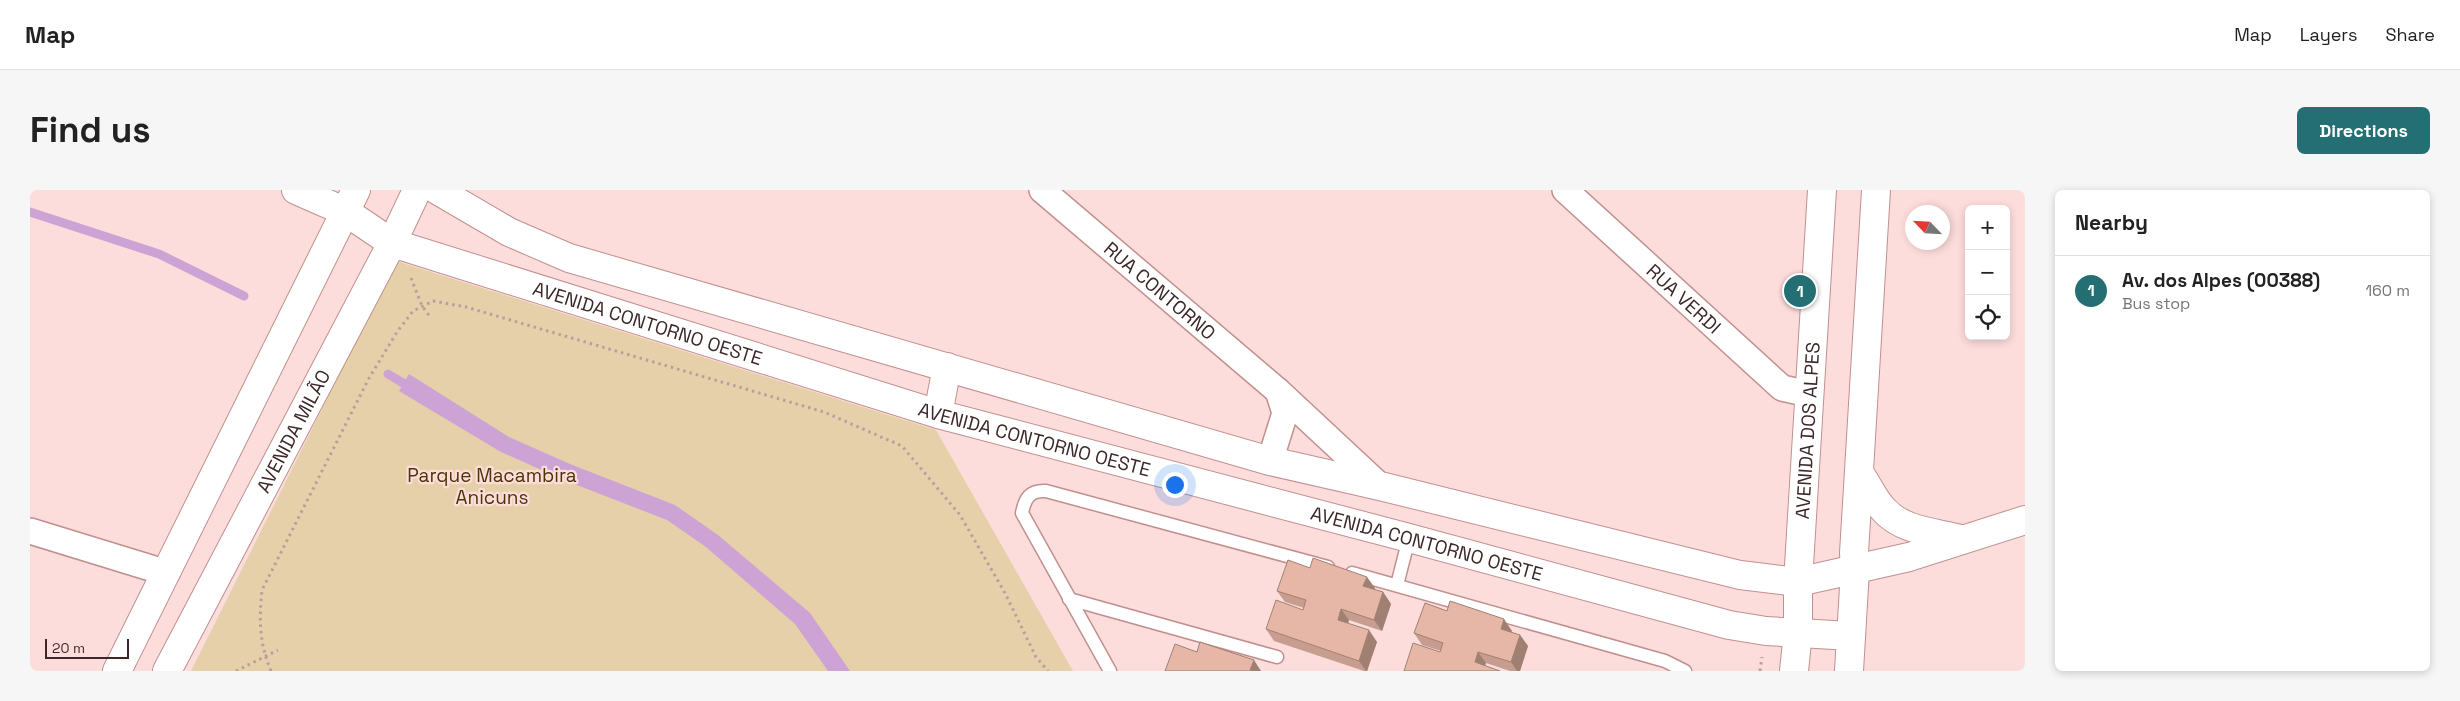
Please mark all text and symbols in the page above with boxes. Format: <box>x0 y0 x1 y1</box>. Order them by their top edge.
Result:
text: Map <box>25 19 75 50</box>
text: Map <box>2234 23 2272 46</box>
text: Layers <box>2300 23 2357 46</box>
text: Share <box>2385 23 2435 46</box>
button: Directions <box>2297 107 2430 154</box>
text: Find us <box>30 108 151 152</box>
north arrow <box>1905 205 1950 250</box>
map controls <box>1965 205 2010 340</box>
button: + <box>1965 205 2010 250</box>
text: Nearby <box>2075 209 2148 236</box>
street label: RUA CONTORNO <box>1099 236 1221 346</box>
button: − <box>1965 250 2010 295</box>
street label: RUA VERDI <box>1641 258 1726 339</box>
text: Av. dos Alpes (00388) <box>2122 268 2320 293</box>
pin: 1 <box>1784 272 1816 310</box>
street label: AVENIDA CONTORNO OESTE <box>530 276 765 371</box>
text: 1 <box>2087 280 2095 301</box>
text: 160 m <box>2365 280 2410 301</box>
text: Bus stop <box>2122 293 2190 314</box>
button: locate <box>1965 295 2010 340</box>
street label: AVENIDA DOS ALPES <box>1790 341 1826 520</box>
street label: AVENIDA MILÃO <box>251 365 336 497</box>
street label: AVENIDA CONTORNO OESTE <box>915 397 1153 482</box>
park label: Parque Macambira Anicuns <box>407 463 577 510</box>
your location <box>1162 472 1188 498</box>
street label: AVENIDA CONTORNO OESTE <box>1308 501 1546 587</box>
scale bar <box>45 636 129 659</box>
text: 20 m <box>52 639 85 657</box>

